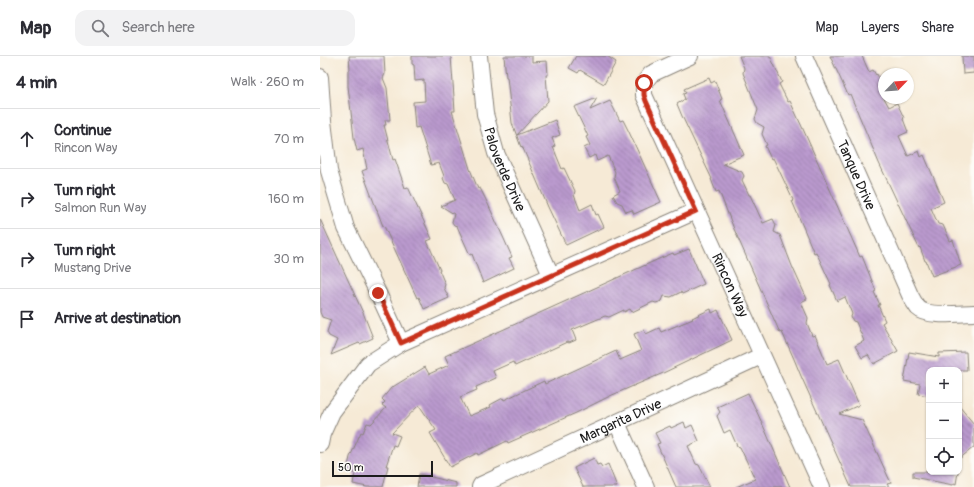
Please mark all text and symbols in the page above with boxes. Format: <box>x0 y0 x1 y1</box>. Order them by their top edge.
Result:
search box <box>75 10 355 46</box>
text: Map <box>20 16 51 40</box>
icon: search <box>89 17 111 39</box>
text: Search here <box>121 18 195 37</box>
text: Map <box>816 19 839 36</box>
text: Layers <box>861 19 899 36</box>
text: Share <box>921 19 954 36</box>
north arrow <box>878 68 914 104</box>
text: 4 min <box>16 72 57 93</box>
text: Walk · 260 m <box>230 74 304 90</box>
route start <box>635 74 653 92</box>
text: Continue <box>54 121 112 140</box>
street label: Paloverde Drive <box>480 125 529 214</box>
icon: ahead <box>16 128 38 150</box>
text: 70 m <box>274 131 304 147</box>
street label: Tanque Drive <box>833 138 879 213</box>
text: Rincon Way <box>54 140 117 156</box>
text: Turn right <box>54 181 115 200</box>
icon: right <box>16 188 38 210</box>
text: 160 m <box>268 191 304 207</box>
text: Salmon Run Way <box>54 200 146 216</box>
text: Turn right <box>54 241 115 260</box>
icon: right <box>16 248 38 270</box>
text: 30 m <box>274 251 304 267</box>
street label: Rincon Way <box>708 251 752 320</box>
text: Mustang Drive <box>54 260 131 276</box>
route end <box>369 284 387 302</box>
icon: arrive <box>16 308 38 330</box>
text: Arrive at destination <box>54 309 181 328</box>
map controls <box>926 367 962 475</box>
button: + <box>926 367 962 403</box>
street label: Margarita Drive <box>577 395 664 447</box>
button: − <box>926 403 962 439</box>
button: locate <box>926 439 962 475</box>
scale bar <box>332 459 433 478</box>
text: 50 m <box>338 461 364 474</box>

